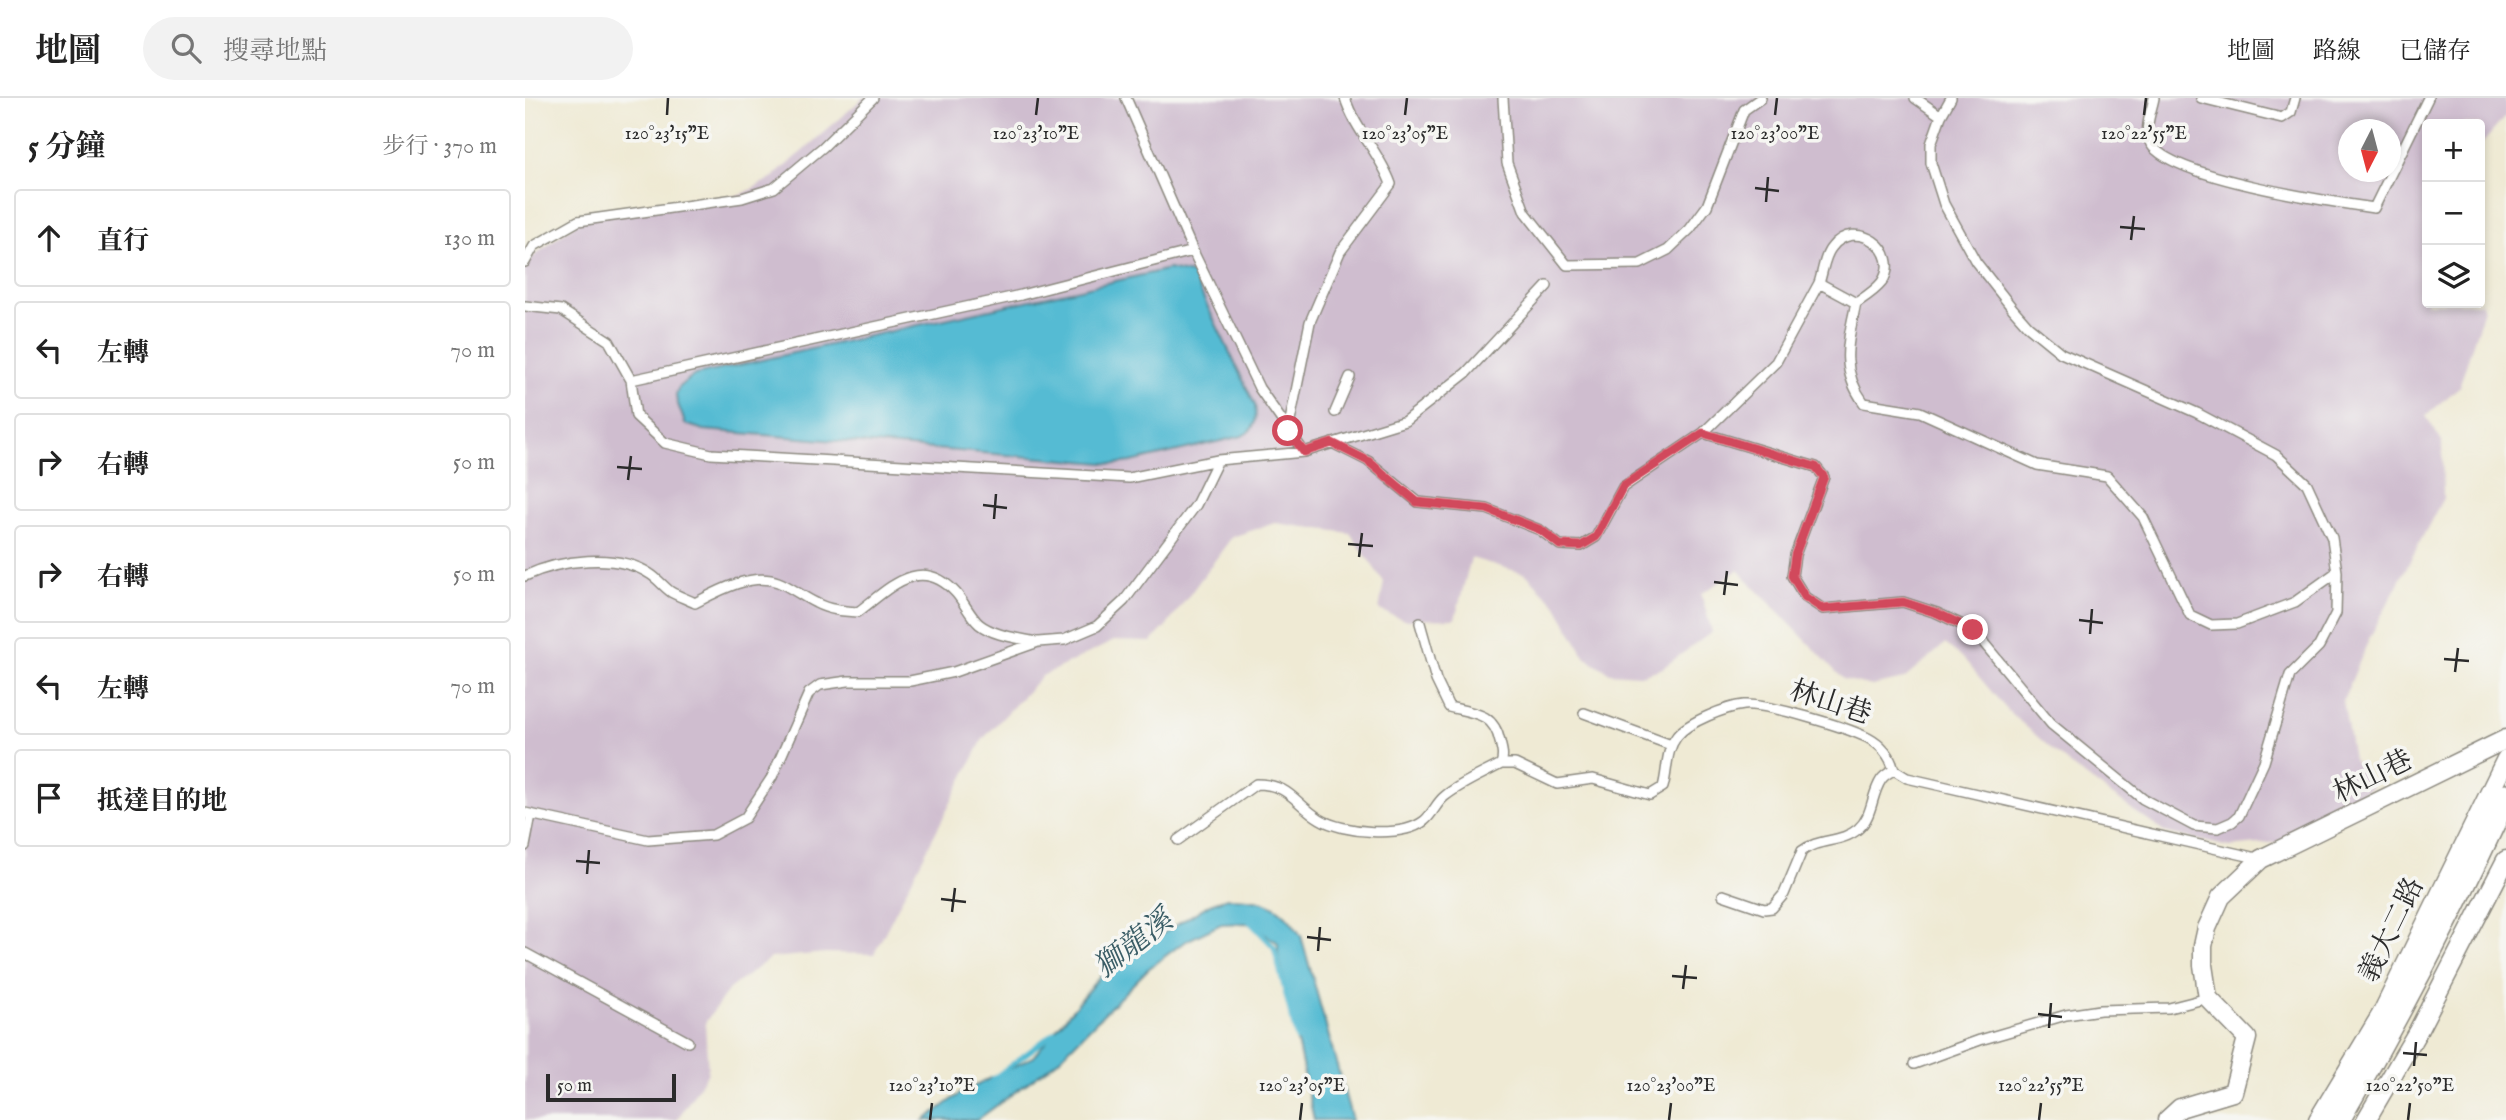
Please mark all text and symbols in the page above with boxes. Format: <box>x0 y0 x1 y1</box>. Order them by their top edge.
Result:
search box <box>143 17 633 80</box>
icon: search <box>167 29 205 67</box>
text: 地圖 <box>35 31 101 73</box>
text: 搜尋地點 <box>223 35 327 68</box>
text: 地圖 <box>2227 36 2275 67</box>
text: 路線 <box>2313 36 2361 67</box>
text: 已儲存 <box>2399 36 2471 67</box>
north arrow <box>2338 119 2401 182</box>
map controls <box>2422 119 2485 308</box>
button: + <box>2422 119 2485 182</box>
text: 120°23'15"E <box>625 123 709 146</box>
text: 120°23'10"E <box>993 123 1079 146</box>
text: 120°23'05"E <box>1362 123 1448 146</box>
text: 120°23'00"E <box>1731 123 1819 146</box>
text: 120°22'55"E <box>2101 123 2187 146</box>
text: 5 分鐘 <box>28 129 105 167</box>
text: 步行 · 370 m <box>382 132 497 161</box>
button: − <box>2422 182 2485 245</box>
icon: ahead <box>30 219 68 257</box>
text: 130 m <box>444 224 495 253</box>
text: 直行 <box>97 225 149 258</box>
button: layers <box>2422 245 2485 308</box>
icon: left <box>30 331 68 369</box>
text: 70 m <box>450 336 495 365</box>
text: 左轉 <box>97 337 149 370</box>
route start <box>1272 415 1303 446</box>
icon: right <box>30 443 68 481</box>
text: 50 m <box>453 448 495 477</box>
text: 右轉 <box>97 449 149 482</box>
icon: right <box>30 555 68 593</box>
text: 50 m <box>453 560 495 589</box>
text: 右轉 <box>97 561 149 594</box>
route end <box>1957 614 1988 645</box>
icon: left <box>30 667 68 705</box>
text: 70 m <box>450 672 495 701</box>
text: 左轉 <box>97 673 149 706</box>
street label: 林山巷 <box>1785 674 1876 733</box>
street label: 林山巷 <box>2328 743 2419 811</box>
icon: arrive <box>30 779 68 817</box>
text: 抵達目的地 <box>97 785 227 818</box>
street label: 義大二路 <box>2352 872 2433 988</box>
water label: 獅龍溪 <box>1087 900 1184 987</box>
scale bar <box>546 1071 675 1103</box>
text: 50 m <box>557 1074 592 1098</box>
text: 120°23'10"E <box>889 1075 975 1098</box>
text: 120°23'05"E <box>1259 1075 1345 1098</box>
text: 120°23'00"E <box>1627 1075 1715 1098</box>
text: 120°22'55"E <box>1998 1075 2084 1098</box>
text: 120°22'50"E <box>2366 1075 2454 1098</box>

